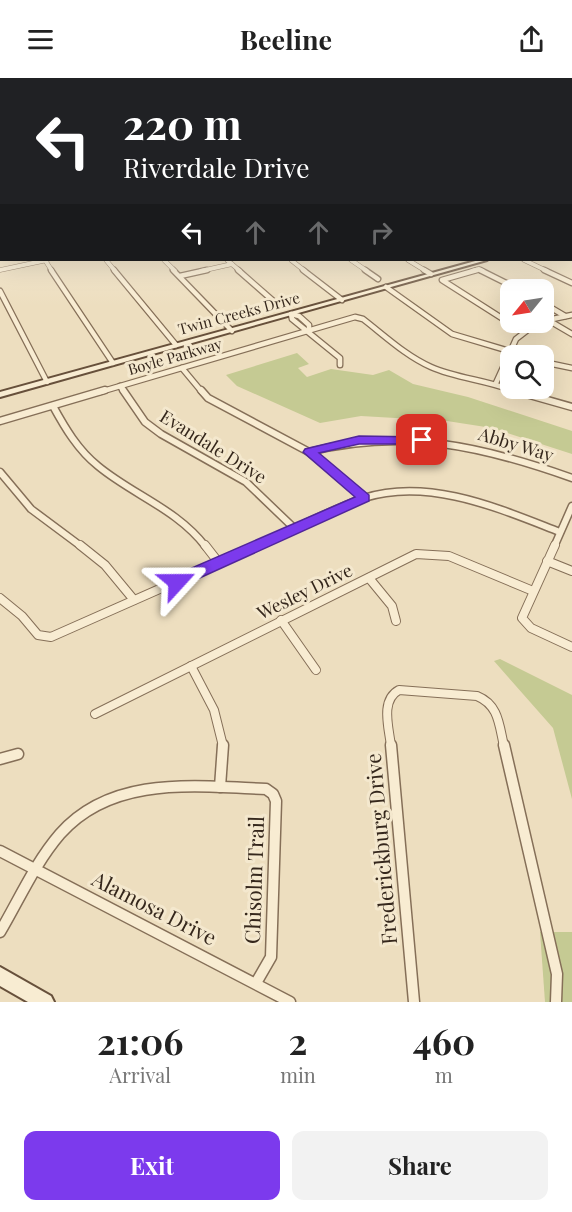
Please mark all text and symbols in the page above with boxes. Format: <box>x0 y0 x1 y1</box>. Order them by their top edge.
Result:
text: Beeline <box>240 21 332 57</box>
icon: menu <box>24 23 57 56</box>
icon: share <box>515 23 548 56</box>
text: 220 m <box>123 95 242 151</box>
icon: left <box>24 102 102 180</box>
text: Riverdale Drive <box>123 149 310 185</box>
icon: left <box>176 216 209 249</box>
icon: ahead <box>239 216 272 249</box>
icon: ahead <box>302 216 335 249</box>
icon: right <box>365 216 398 249</box>
north arrow <box>500 279 554 333</box>
map controls <box>500 279 554 399</box>
street label: Twin Creeks Drive <box>176 287 302 339</box>
street label: Boyle Parkway <box>125 333 225 379</box>
button: search <box>500 345 554 399</box>
street label: Evandale Drive <box>156 404 271 488</box>
pin <box>396 414 447 465</box>
street label: Abby Way <box>475 421 557 467</box>
icon: arrive <box>405 423 438 456</box>
position arrow <box>145 550 209 614</box>
street label: Wesley Drive <box>252 558 356 625</box>
street label: Frederickburg Drive <box>358 752 402 946</box>
street label: Chisolm Trail <box>237 815 269 944</box>
street label: Alamosa Drive <box>87 863 222 951</box>
text: 21:06 <box>97 1016 183 1064</box>
text: 2 <box>289 1016 307 1064</box>
text: 460 <box>413 1016 475 1064</box>
text: Arrival <box>109 1061 171 1088</box>
text: min <box>280 1061 316 1088</box>
text: m <box>435 1061 453 1088</box>
button: Exit <box>24 1131 280 1200</box>
button: Share <box>292 1131 548 1200</box>

